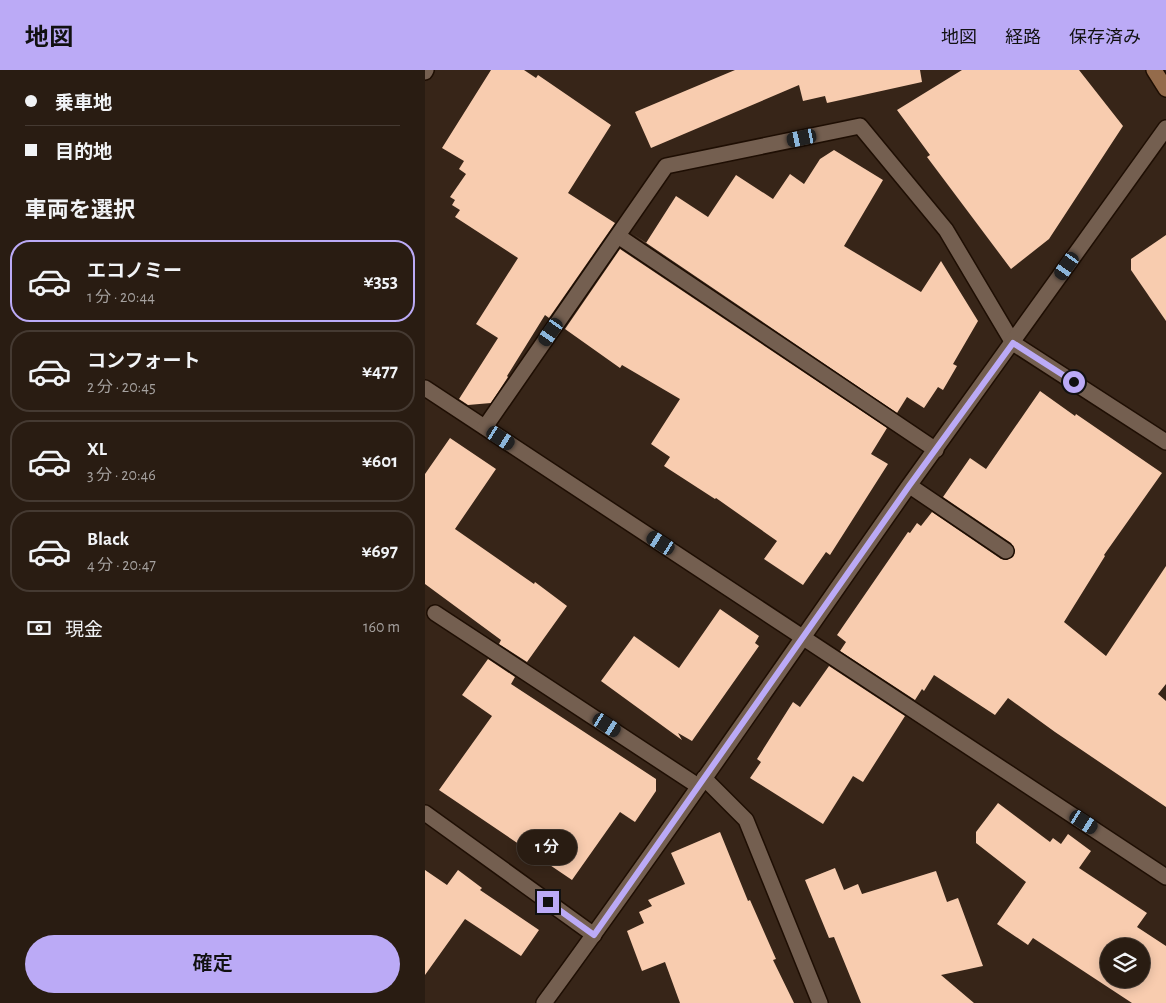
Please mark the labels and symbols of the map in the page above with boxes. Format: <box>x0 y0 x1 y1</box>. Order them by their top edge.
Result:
car <box>785 128 818 148</box>
car <box>1052 249 1081 283</box>
car <box>536 315 565 349</box>
route start <box>1063 371 1085 393</box>
car <box>484 424 517 452</box>
car <box>644 529 677 557</box>
car <box>590 711 623 739</box>
car <box>1067 808 1100 836</box>
callout: 1 分 <box>518 830 578 864</box>
route end <box>537 891 559 913</box>

